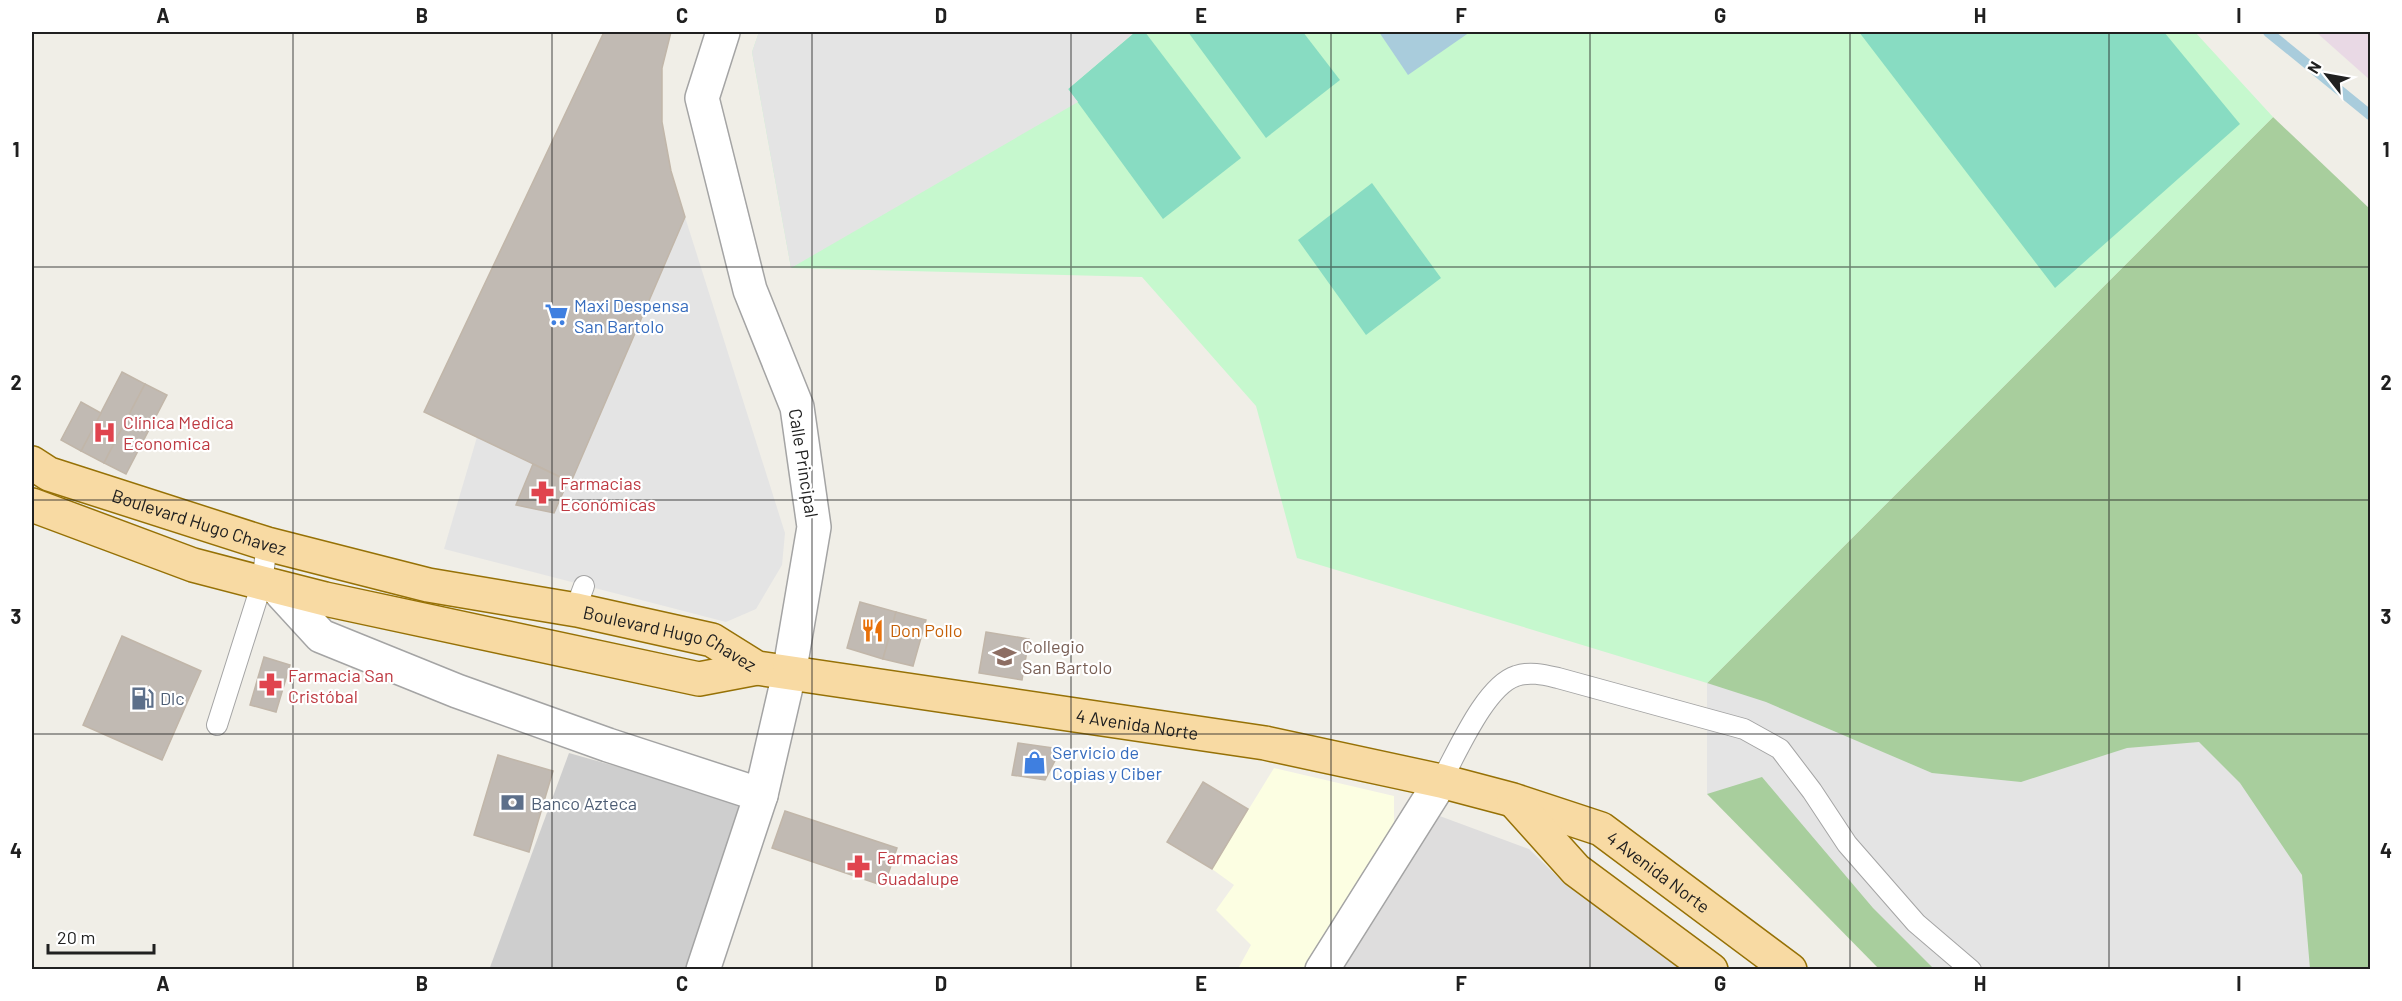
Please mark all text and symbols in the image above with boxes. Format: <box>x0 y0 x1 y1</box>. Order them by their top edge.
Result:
text: A <box>156 3 170 27</box>
text: B <box>416 3 428 27</box>
text: C <box>676 3 688 27</box>
text: D <box>935 3 947 27</box>
text: E <box>1195 3 1207 27</box>
text: F <box>1455 3 1467 27</box>
text: G <box>1714 3 1726 27</box>
text: H <box>1974 3 1986 27</box>
text: I <box>2236 3 2242 27</box>
north arrow <box>2297 45 2357 105</box>
text: N <box>2303 58 2325 76</box>
text: 1 <box>12 137 20 161</box>
text: 1 <box>2382 137 2390 161</box>
place label: Maxi Despensa San Bartolo <box>574 294 689 337</box>
supermarket icon: Maxi Despensa San Bartolo <box>543 302 569 328</box>
text: 2 <box>10 370 22 394</box>
text: 2 <box>2380 370 2392 394</box>
street label: Calle Principal <box>785 407 823 519</box>
place label: Clínica Medica Economica <box>123 411 234 454</box>
hospital icon: Clínica Medica Economica <box>92 419 118 445</box>
place label: Farmacias Económicas <box>560 472 656 515</box>
pharmacy icon: Farmacias Económicas <box>529 480 555 506</box>
street label: Boulevard Hugo Chavez <box>109 484 289 560</box>
street label: Boulevard Hugo Chavez <box>581 601 760 676</box>
text: 3 <box>11 604 21 628</box>
text: 3 <box>2381 604 2391 628</box>
restaurant icon: Don Pollo <box>859 617 885 643</box>
place label: Don Pollo <box>890 619 962 641</box>
place label: Collegio San Bartolo <box>1022 635 1112 678</box>
school or university icon: Collegio San Bartolo <box>991 643 1017 669</box>
place label: Farmacia San Cristóbal <box>288 664 394 707</box>
pharmacy icon: Farmacia San Cristóbal <box>257 672 283 698</box>
fuel station icon: Dlc <box>129 685 155 711</box>
place label: Dlc <box>160 687 185 709</box>
street label: 4 Avenida Norte <box>1074 704 1200 744</box>
place label: Servicio de Copias y Ciber <box>1052 741 1162 784</box>
shop icon: Servicio de Copias y Ciber <box>1021 749 1047 775</box>
bank icon: Banco Azteca <box>500 790 526 816</box>
place label: Banco Azteca <box>531 792 637 814</box>
street label: 4 Avenida Norte <box>1602 826 1714 918</box>
text: 4 <box>10 838 22 862</box>
text: 4 <box>2380 838 2392 862</box>
place label: Farmacias Guadalupe <box>877 846 959 889</box>
pharmacy icon: Farmacias Guadalupe <box>846 854 872 880</box>
scale bar <box>48 917 154 955</box>
text: 20 m <box>57 926 95 948</box>
text: A <box>156 971 170 995</box>
text: B <box>416 971 428 995</box>
text: C <box>676 971 688 995</box>
text: D <box>935 971 947 995</box>
text: E <box>1195 971 1207 995</box>
text: F <box>1455 971 1467 995</box>
text: G <box>1714 971 1726 995</box>
text: H <box>1974 971 1986 995</box>
text: I <box>2236 971 2242 995</box>

